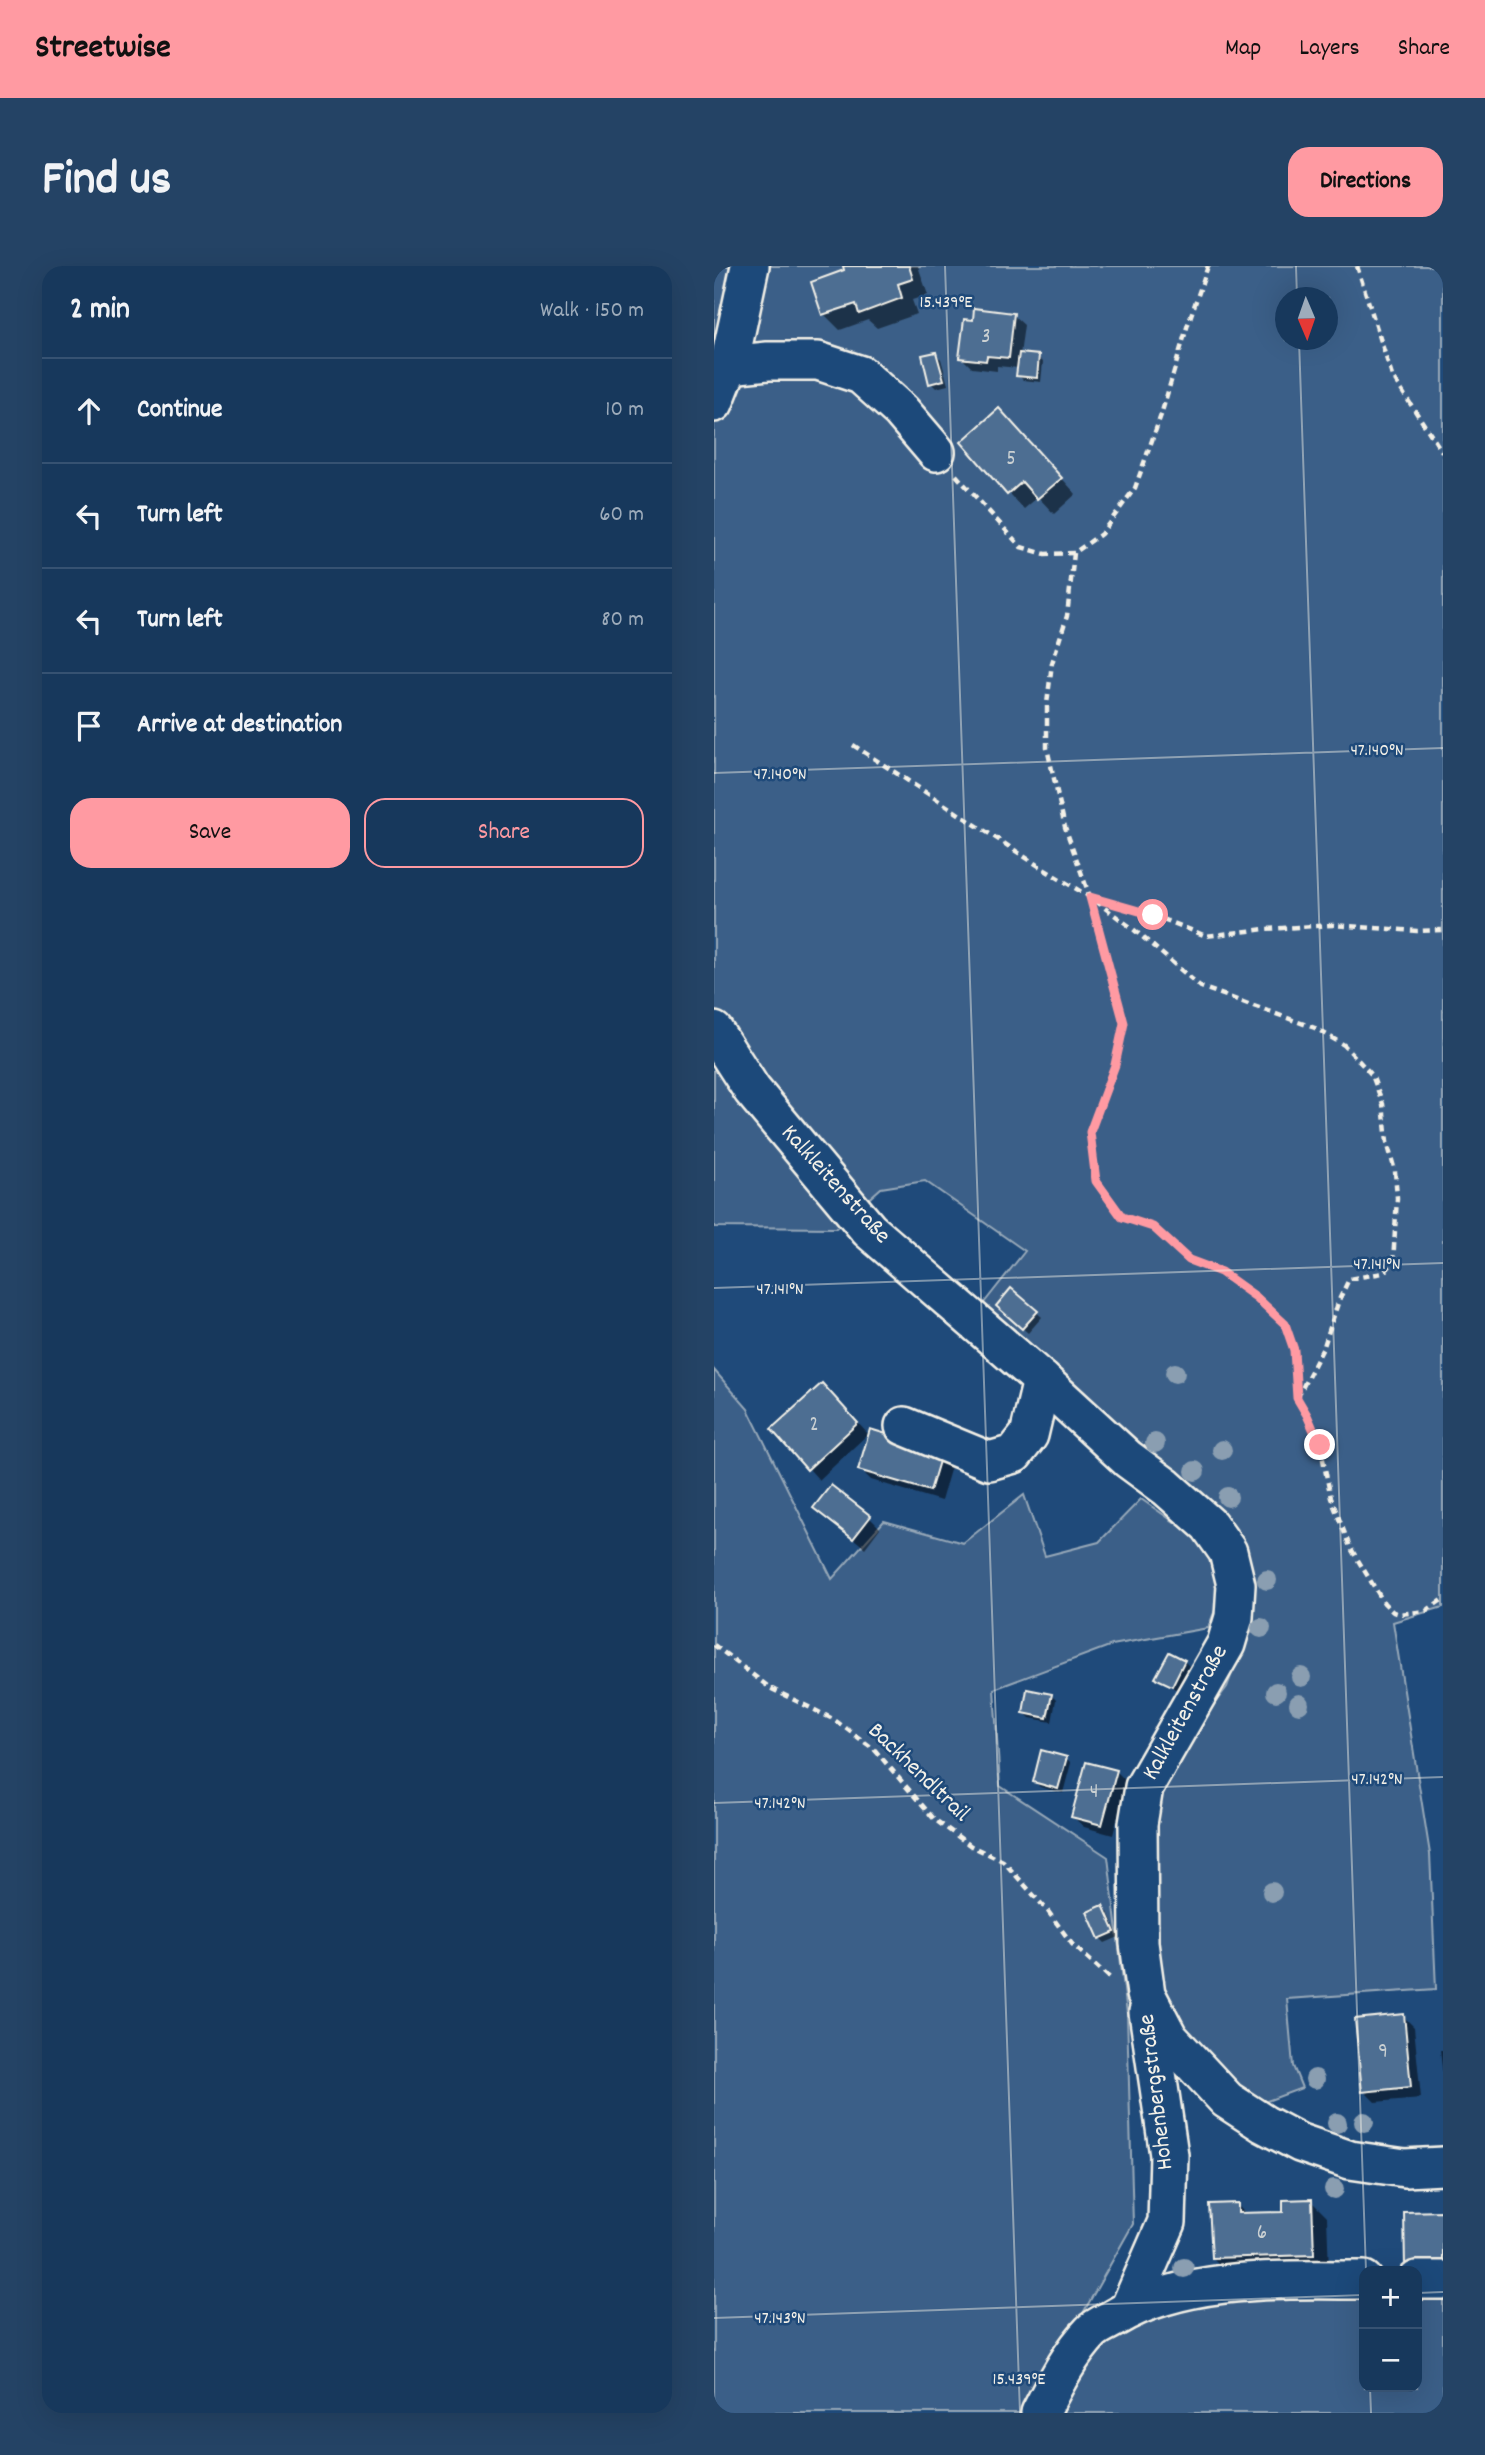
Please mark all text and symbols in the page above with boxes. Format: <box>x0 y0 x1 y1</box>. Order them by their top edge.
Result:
text: Streetwise <box>35 26 171 73</box>
text: Map <box>1225 32 1261 66</box>
text: Layers <box>1299 32 1360 66</box>
text: Share <box>1398 32 1450 66</box>
text: Find us <box>42 147 171 217</box>
button: Directions <box>1288 147 1443 217</box>
north arrow <box>1275 287 1338 350</box>
text: 2 min <box>70 290 130 333</box>
text: 15.439°E <box>920 291 972 316</box>
text: Walk · 150 m <box>540 295 644 328</box>
house number: 3 <box>981 323 991 353</box>
icon: ahead <box>70 392 108 430</box>
text: Continue <box>137 392 222 429</box>
text: 10 m <box>605 394 644 427</box>
house number: 5 <box>1006 445 1016 475</box>
icon: left <box>70 497 108 535</box>
text: Turn left <box>137 497 223 534</box>
text: 60 m <box>599 499 644 532</box>
icon: left <box>70 602 108 640</box>
text: Turn left <box>137 602 223 639</box>
text: 80 m <box>601 604 644 637</box>
icon: arrive <box>70 707 108 745</box>
text: Arrive at destination <box>137 707 342 744</box>
text: 47.140°N <box>1350 739 1404 764</box>
text: 47.140°N <box>753 763 807 788</box>
button: Save <box>70 798 350 868</box>
button: Share <box>364 798 644 868</box>
route start <box>1137 899 1168 930</box>
street label: Kalkleitenstraße <box>772 1118 898 1252</box>
text: 47.141°N <box>1353 1253 1401 1278</box>
text: 47.141°N <box>756 1278 804 1303</box>
house number: 2 <box>809 1411 819 1441</box>
route end <box>1304 1429 1335 1460</box>
street label: Kalkleitenstraße <box>1135 1639 1237 1787</box>
street label: Backhendltrail <box>859 1715 977 1831</box>
text: 47.142°N <box>1351 1768 1403 1793</box>
house number: 4 <box>1090 1778 1098 1808</box>
text: 47.142°N <box>754 1792 806 1817</box>
street label: Hohenbergstraße <box>1131 2012 1183 2172</box>
house number: 9 <box>1378 2038 1388 2068</box>
house number: 6 <box>1257 2219 1267 2249</box>
map controls <box>1359 2266 1422 2392</box>
button: + <box>1359 2266 1422 2329</box>
text: 47.143°N <box>754 2307 806 2332</box>
button: − <box>1359 2329 1422 2392</box>
text: 15.439°E <box>993 2368 1045 2393</box>

